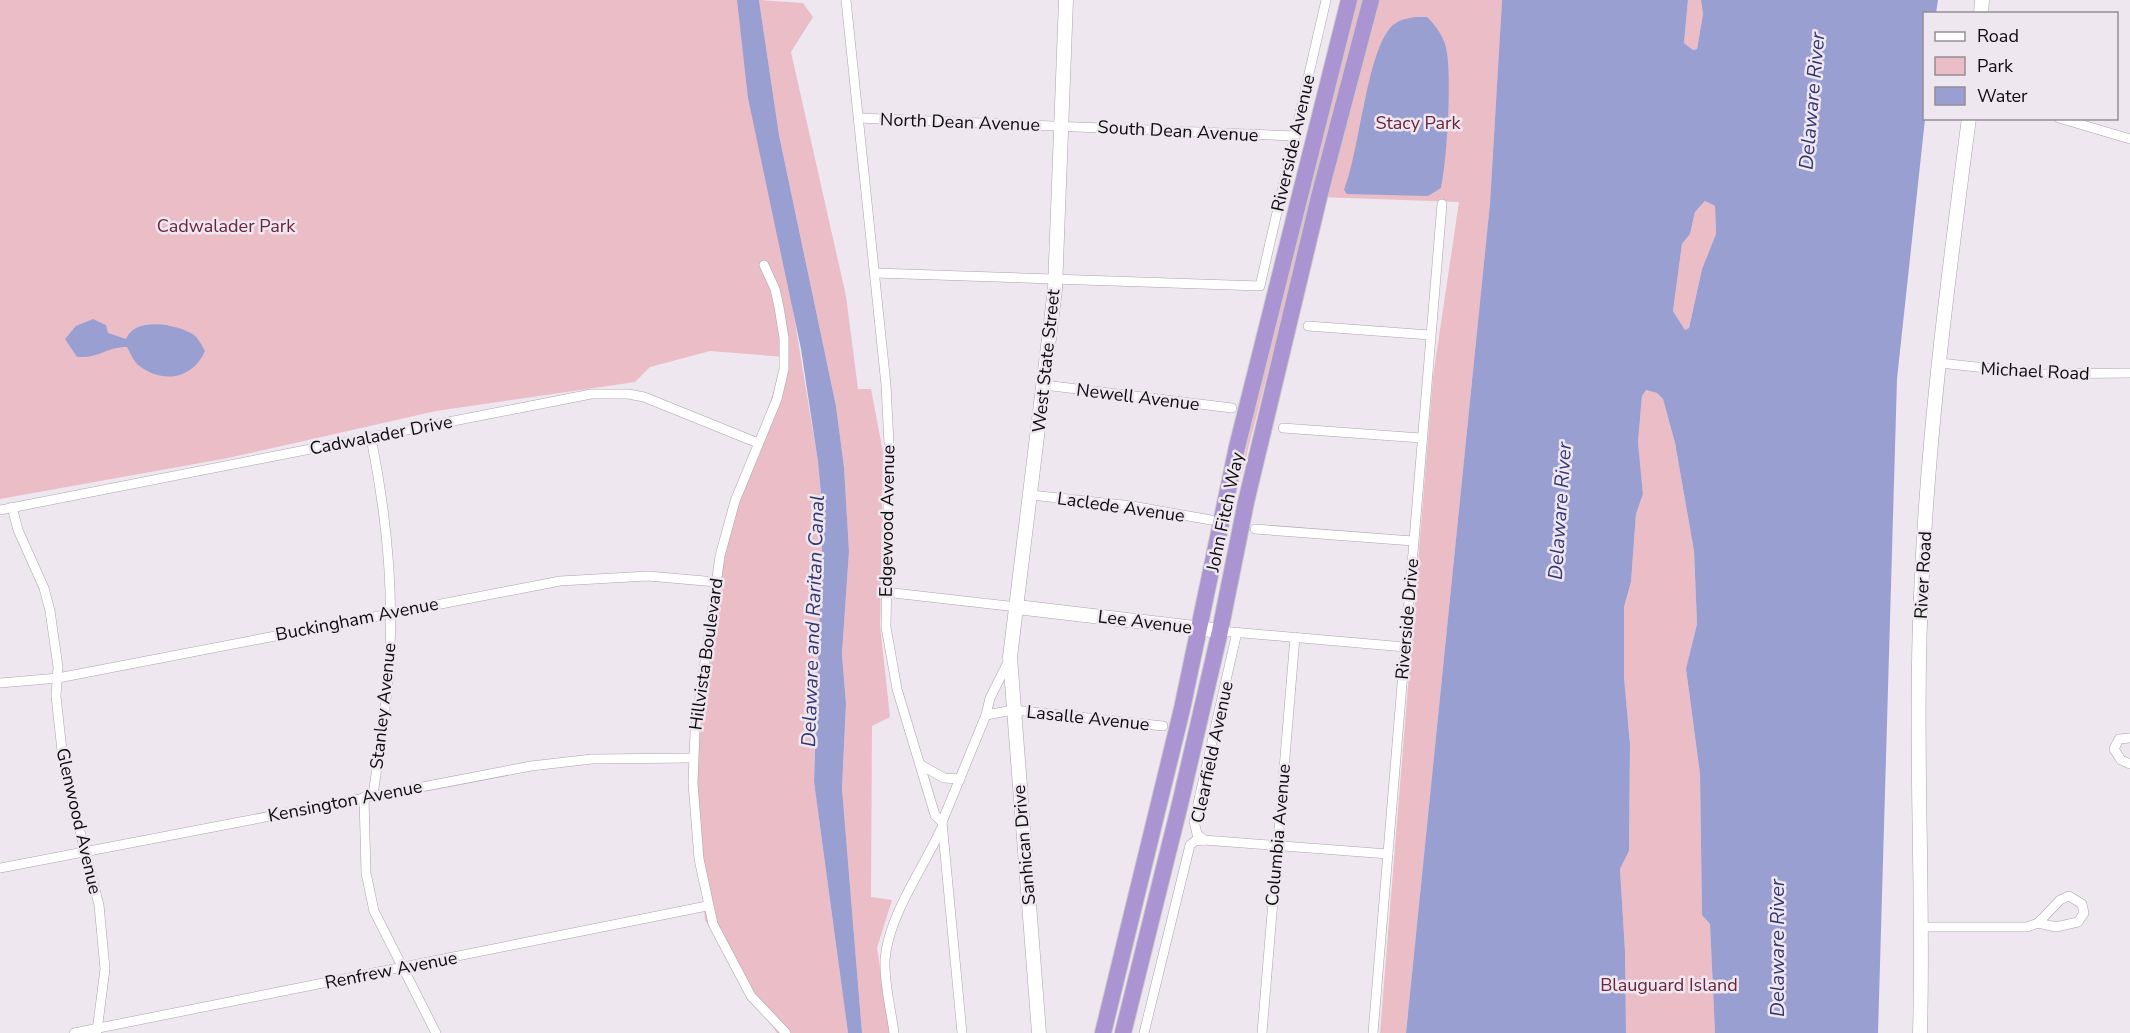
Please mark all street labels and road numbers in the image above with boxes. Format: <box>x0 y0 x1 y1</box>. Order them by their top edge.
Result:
street label: Riverside Avenue <box>1266 72 1320 214</box>
street label: North Dean Avenue <box>880 107 1040 137</box>
street label: South Dean Avenue <box>1097 115 1259 147</box>
street label: West State Street <box>1027 287 1066 434</box>
street label: Michael Road <box>1980 356 2090 386</box>
street label: Newell Avenue <box>1075 378 1201 416</box>
street label: Cadwalader Drive <box>308 409 454 461</box>
street label: Edgewood Avenue <box>874 445 900 597</box>
street label: John Fitch Way <box>1200 449 1250 575</box>
street label: Laclede Avenue <box>1056 486 1186 528</box>
street label: River Road <box>1909 530 1937 620</box>
street label: Riverside Drive <box>1390 557 1424 681</box>
street label: Hillvista Boulevard <box>683 576 729 732</box>
street label: Buckingham Avenue <box>273 591 441 647</box>
street label: Lee Avenue <box>1097 604 1193 640</box>
street label: Stanley Avenue <box>364 642 402 770</box>
street label: Clearfield Avenue <box>1185 679 1239 825</box>
street label: Lasalle Avenue <box>1025 700 1151 736</box>
street label: Glenwood Avenue <box>51 746 107 896</box>
street label: Columbia Avenue <box>1260 763 1296 907</box>
street label: Kensington Avenue <box>266 774 424 828</box>
street label: Sanhican Drive <box>1007 784 1041 906</box>
street label: Renfrew Avenue <box>323 945 459 995</box>

